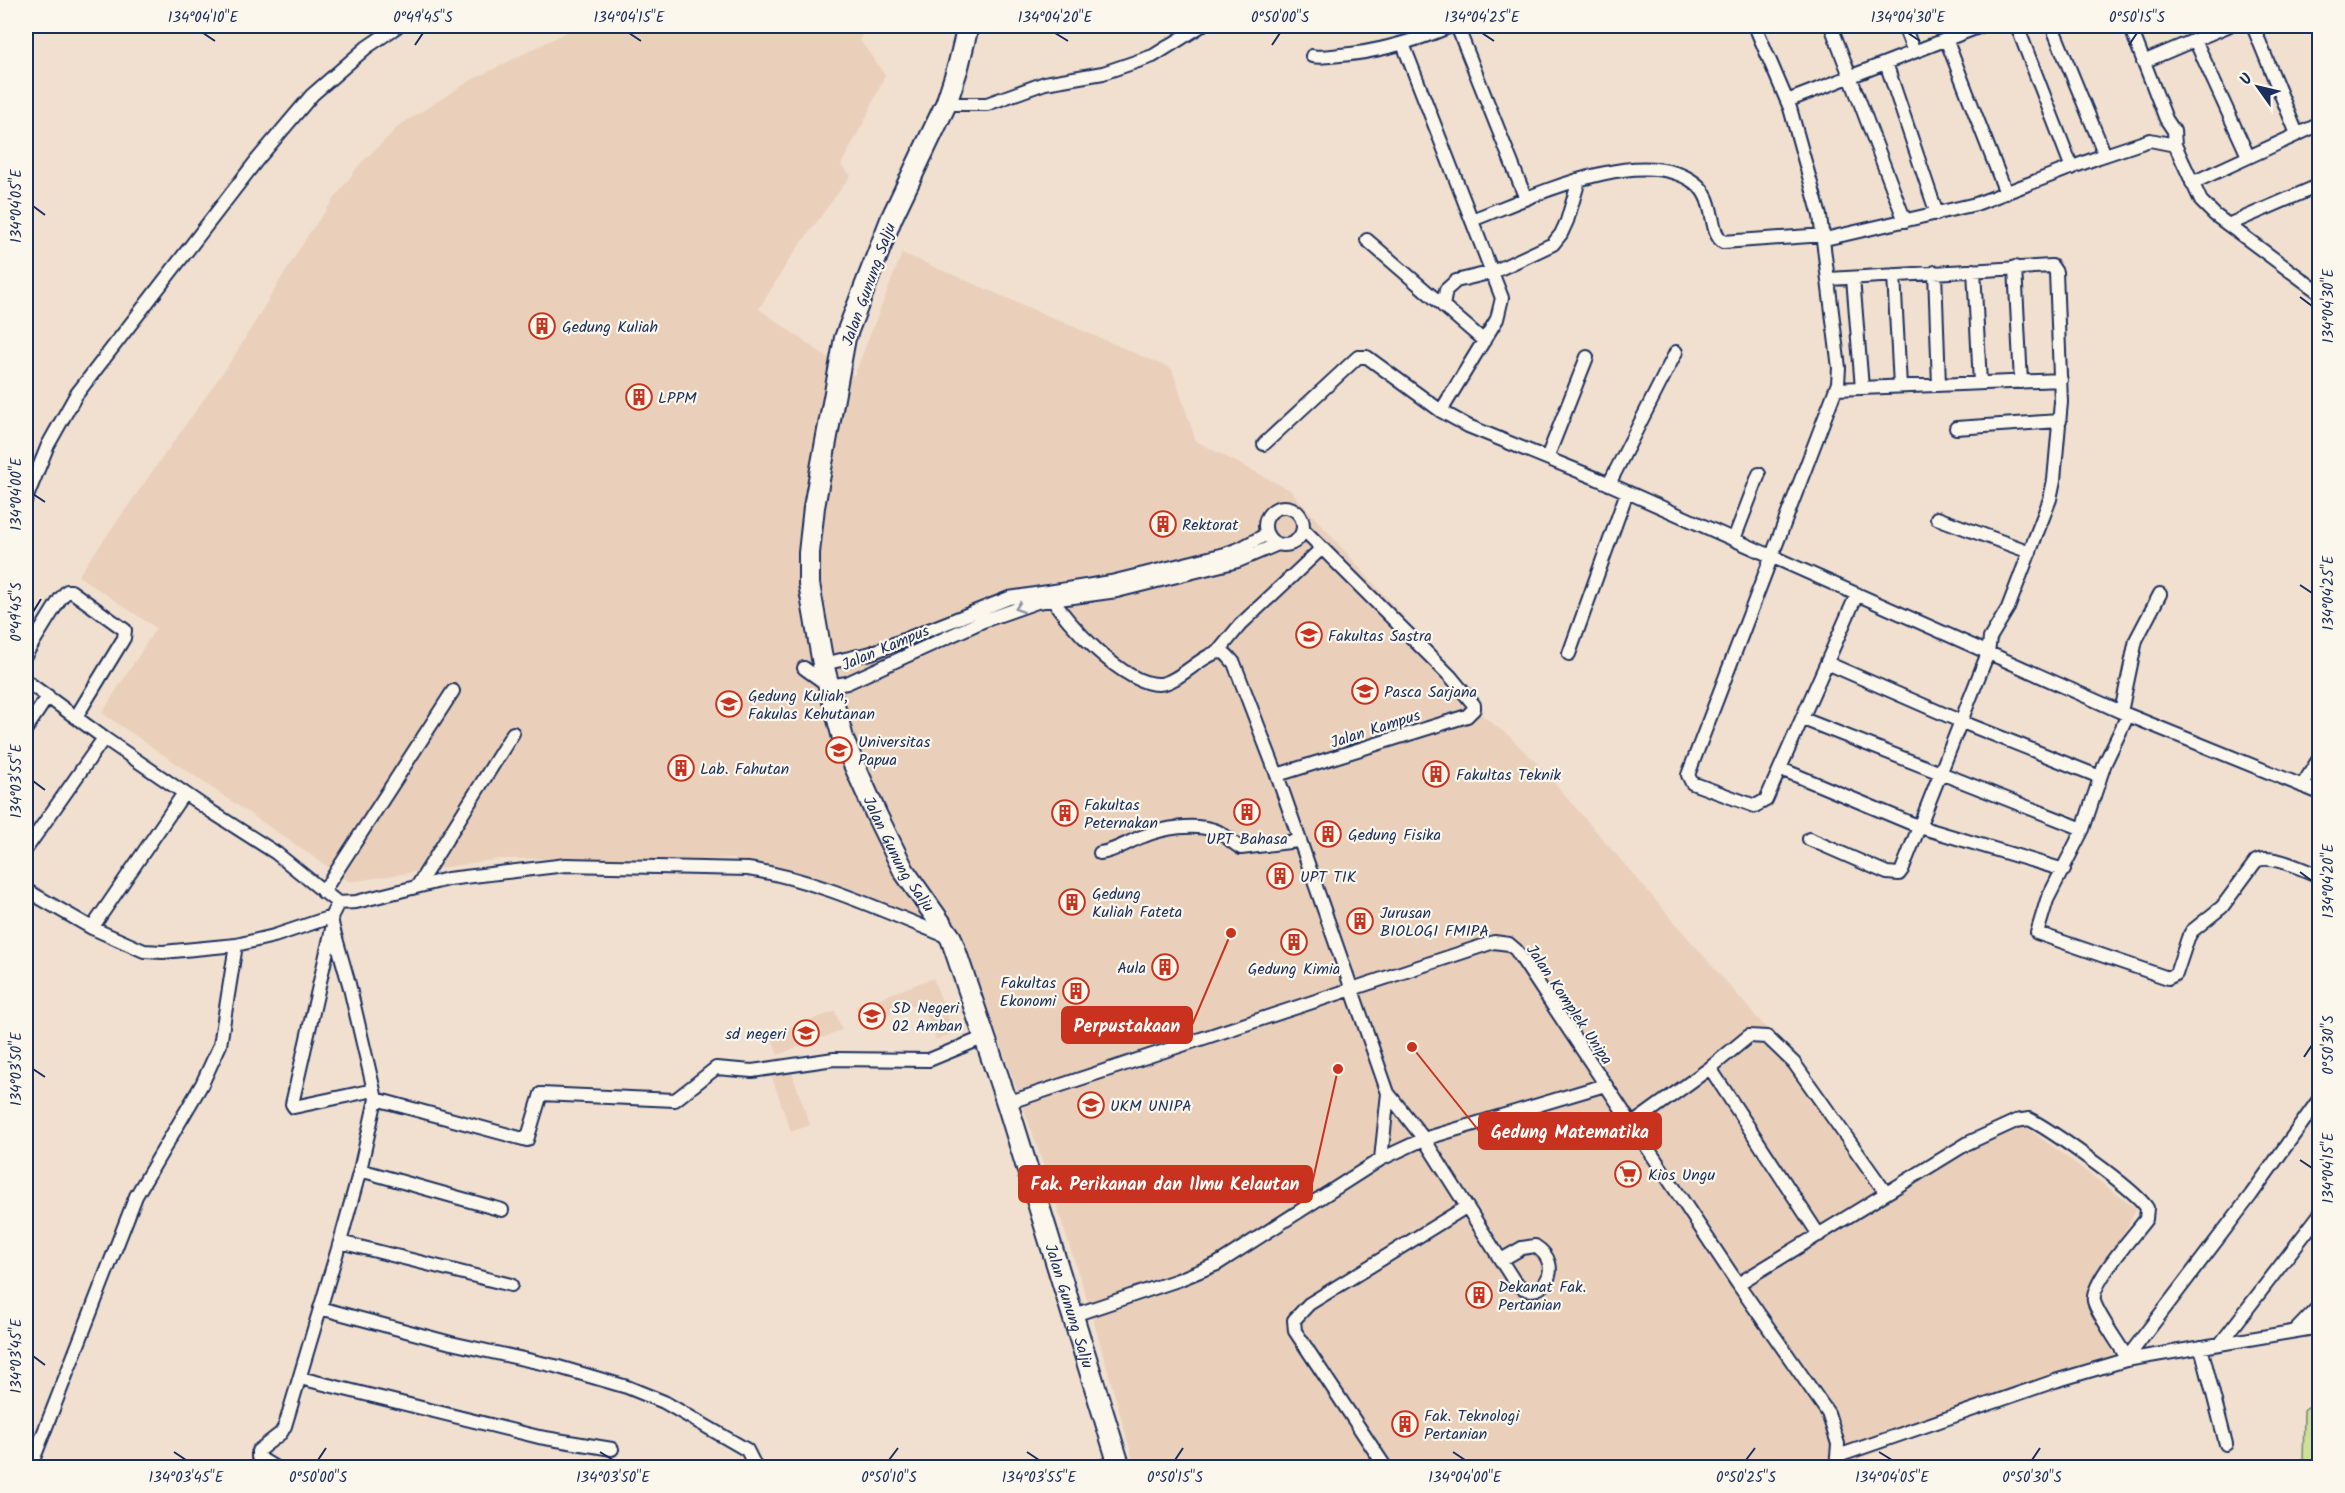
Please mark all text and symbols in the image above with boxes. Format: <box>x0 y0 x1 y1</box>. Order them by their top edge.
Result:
text: 134°04'10"E <box>168 6 239 30</box>
text: 0°49'45"S <box>393 6 453 30</box>
text: 134°04'15"E <box>593 6 666 30</box>
text: 134°04'20"E <box>1018 6 1093 30</box>
text: 0°50'00"S <box>1251 6 1309 30</box>
text: 134°04'25"E <box>1444 6 1521 30</box>
text: 134°04'30"E <box>1871 6 1946 30</box>
text: 0°50'15"S <box>2109 6 2165 30</box>
north arrow <box>2228 57 2288 117</box>
text: U <box>2234 68 2260 90</box>
text: 134°04'05"E <box>5 168 29 243</box>
street label: Jalan Gunung Salju <box>836 219 903 350</box>
text: 134°04'30"E <box>2317 268 2341 343</box>
building icon: Gedung Kuliah <box>527 311 557 341</box>
place label: Gedung Kuliah <box>562 315 658 340</box>
building icon: LPPM <box>624 382 654 412</box>
place label: LPPM <box>658 386 697 411</box>
text: 134°04'00"E <box>5 456 29 531</box>
building icon: Rektorat <box>1148 509 1178 539</box>
place label: Rektorat <box>1182 513 1239 538</box>
text: 134°04'25"E <box>2317 554 2341 631</box>
text: 0°49'45"S <box>5 582 29 642</box>
one-way arrow <box>1014 601 1025 614</box>
street label: Jalan Kampus <box>838 619 934 678</box>
school or university icon: Fakultas Sastra <box>1294 620 1324 650</box>
place label: Fakultas Sastra <box>1328 624 1432 649</box>
school or university icon: Pasca Sarjana <box>1350 676 1380 706</box>
place label: Pasca Sarjana <box>1384 680 1477 705</box>
place label: Gedung Kuliah, Fakulas Kehutanan <box>748 684 875 727</box>
school or university icon: Gedung Kuliah, Fakulas Kehutanan <box>714 689 744 719</box>
street label: Jalan Kampus <box>1327 703 1424 756</box>
place label: Universitas Papua <box>858 730 930 773</box>
school or university icon: Universitas Papua <box>824 735 854 765</box>
text: 134°03'55"E <box>5 742 29 818</box>
building icon: Lab. Fahutan <box>666 753 696 783</box>
place label: Lab. Fahutan <box>700 757 789 782</box>
building icon: Fakultas Teknik <box>1421 759 1451 789</box>
place label: Fakultas Teknik <box>1456 763 1562 788</box>
street label: Jalan Gunung Salju <box>856 792 940 918</box>
place label: Fakultas Peternakan <box>1084 793 1158 836</box>
building icon: UPT Bahasa <box>1232 797 1262 827</box>
building icon: Fakultas Peternakan <box>1050 798 1080 828</box>
building icon: Gedung Fisika <box>1313 819 1343 849</box>
place label: Gedung Fisika <box>1348 823 1441 848</box>
place label: UPT Bahasa <box>1206 827 1288 852</box>
text: 134°04'20"E <box>2317 843 2341 918</box>
building icon: UPT TIK <box>1265 861 1295 891</box>
place label: UPT TIK <box>1300 865 1357 890</box>
place label: Gedung Kuliah Fateta <box>1092 882 1182 925</box>
building icon: Gedung Kuliah Fateta <box>1057 887 1087 917</box>
place label: Jurusan BIOLOGI FMIPA <box>1380 901 1489 944</box>
building icon: Jurusan BIOLOGI FMIPA <box>1345 906 1375 936</box>
building icon: Gedung Kimia <box>1279 927 1309 957</box>
street label: Jalan Komplek Unipa <box>1519 940 1618 1070</box>
building icon: Aula <box>1150 952 1180 982</box>
place label: Aula <box>1117 956 1146 981</box>
place label: Gedung Kimia <box>1248 957 1340 982</box>
place label: Fakultas Ekonomi <box>1000 971 1057 1014</box>
building icon: Fakultas Ekonomi <box>1061 976 1091 1006</box>
place label: SD Negeri 02 Amban <box>892 996 963 1039</box>
school or university icon: SD Negeri 02 Amban <box>857 1001 887 1031</box>
callout: Perpustakaan <box>1062 1007 1192 1043</box>
text: Perpustakaan <box>1074 1013 1180 1042</box>
text: 0°50'30"S <box>2317 1015 2341 1075</box>
school or university icon: sd negeri <box>791 1018 821 1048</box>
place label: sd negeri <box>725 1022 787 1047</box>
text: 134°03'50"E <box>5 1031 29 1106</box>
school or university icon: UKM UNIPA <box>1076 1090 1106 1120</box>
place label: UKM UNIPA <box>1110 1094 1192 1119</box>
callout: Gedung Matematika <box>1479 1113 1661 1149</box>
text: Gedung Matematika <box>1491 1119 1649 1148</box>
text: 134°04'15"E <box>2317 1131 2341 1204</box>
supermarket icon: Kios Ungu <box>1613 1159 1643 1189</box>
place label: Kios Ungu <box>1648 1163 1715 1188</box>
callout: Fak. Perikanan dan Ilmu Kelautan <box>1019 1166 1312 1202</box>
text: Fak. Perikanan dan Ilmu Kelautan <box>1030 1171 1300 1200</box>
street label: Jalan Gunung Salju <box>1037 1241 1100 1372</box>
place label: Dekanat Fak. Pertanian <box>1498 1275 1586 1318</box>
building icon: Dekanat Fak. Pertanian <box>1464 1280 1494 1310</box>
text: 134°03'45"E <box>5 1317 29 1393</box>
place label: Fak. Teknologi Pertanian <box>1424 1404 1520 1447</box>
building icon: Fak. Teknologi Pertanian <box>1390 1409 1420 1439</box>
text: 134°03'45"E <box>149 1466 225 1490</box>
text: 0°50'00"S <box>289 1466 347 1490</box>
text: 134°03'50"E <box>576 1466 651 1490</box>
text: 0°50'10"S <box>861 1466 917 1490</box>
text: 134°03'55"E <box>1002 1466 1078 1490</box>
text: 0°50'15"S <box>1147 1466 1203 1490</box>
text: 134°04'00"E <box>1428 1466 1503 1490</box>
text: 0°50'25"S <box>1716 1466 1776 1490</box>
text: 134°04'05"E <box>1855 1466 1930 1490</box>
text: 0°50'30"S <box>2002 1466 2062 1490</box>

